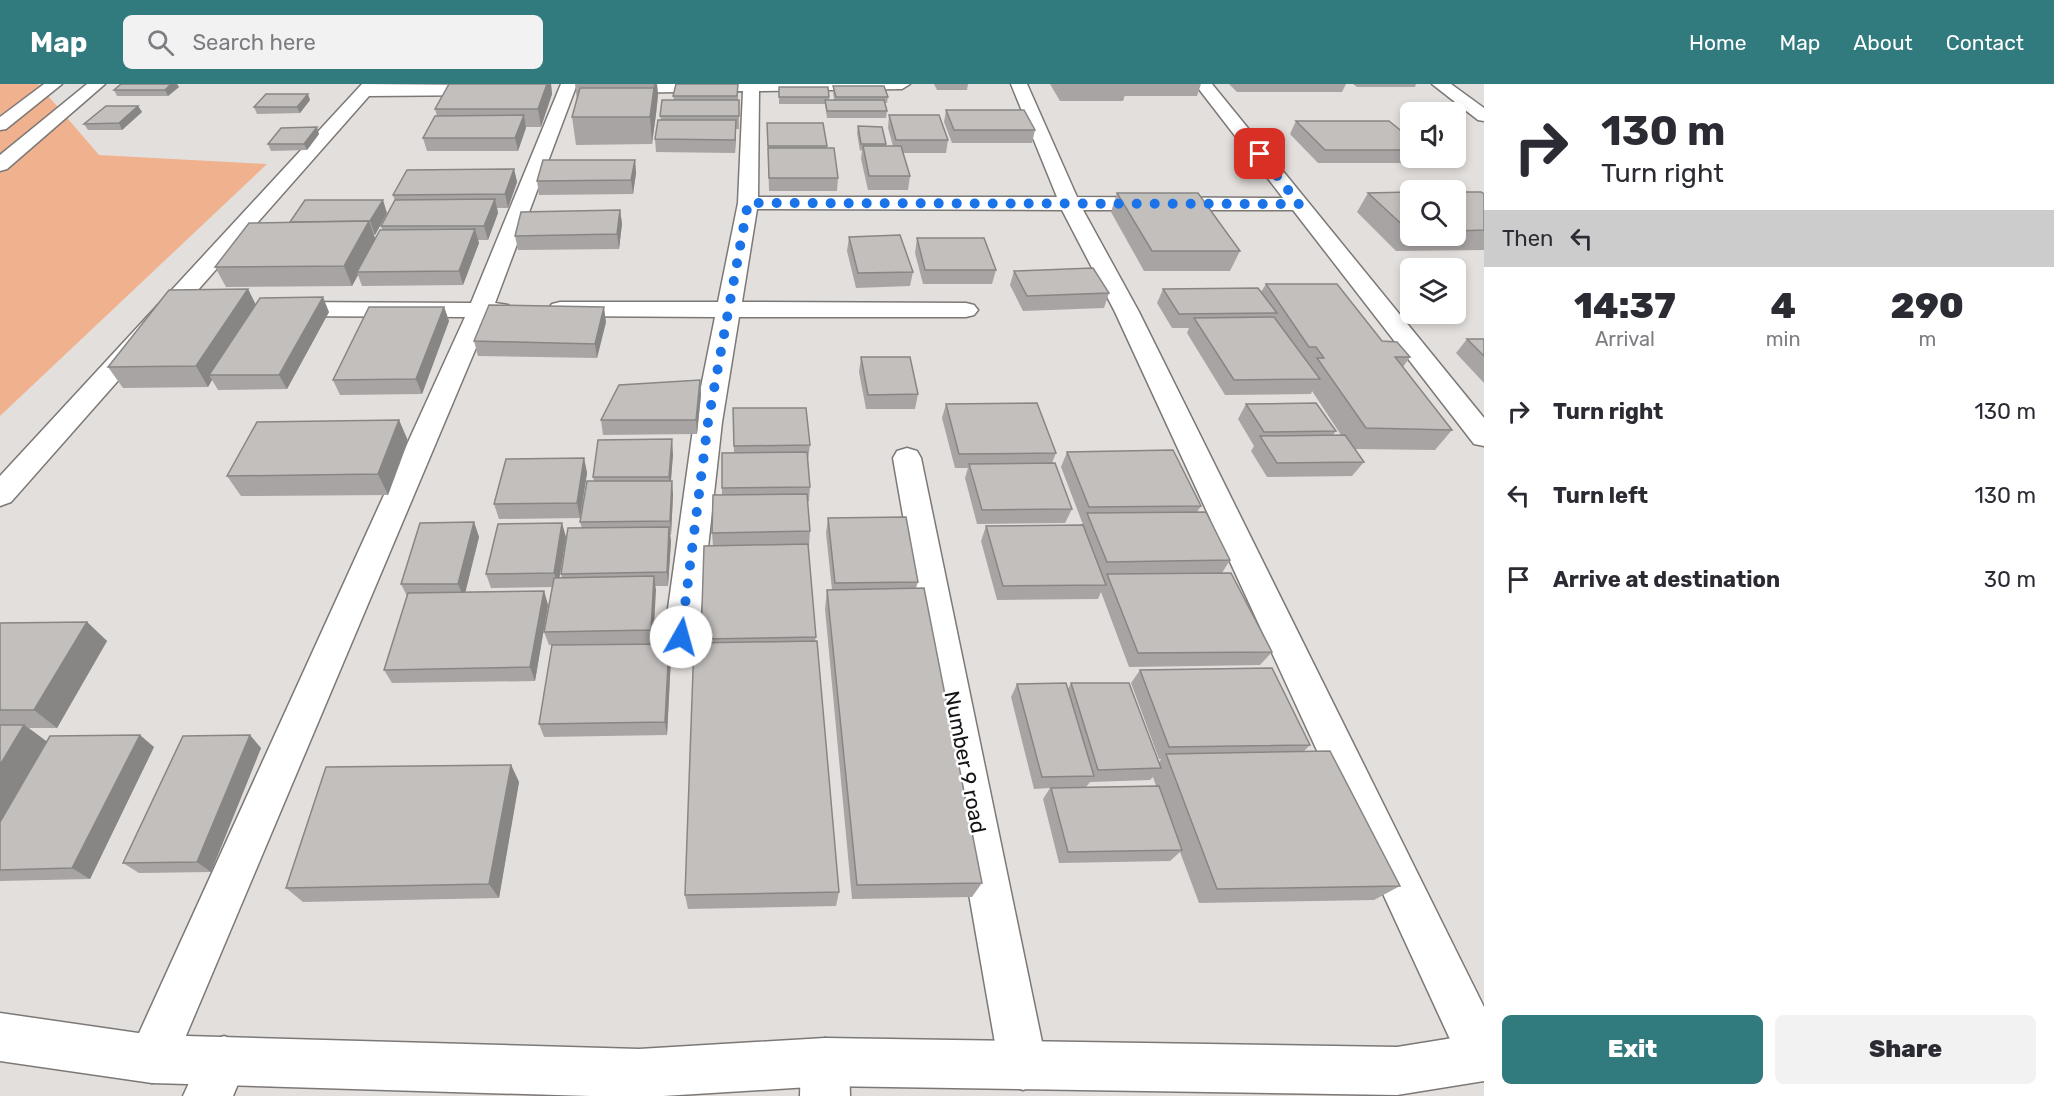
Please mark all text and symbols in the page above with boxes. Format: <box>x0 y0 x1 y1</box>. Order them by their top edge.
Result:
search box <box>123 15 543 69</box>
text: Map <box>30 26 87 59</box>
icon: search <box>144 26 177 59</box>
text: Search here <box>192 29 316 56</box>
text: Home <box>1689 30 1746 55</box>
text: Map <box>1779 30 1820 55</box>
text: About <box>1853 30 1913 55</box>
text: Contact <box>1946 30 2024 55</box>
map controls <box>1400 102 1466 324</box>
button: sound <box>1400 102 1466 168</box>
text: 130 m <box>1601 106 1726 156</box>
icon: right <box>1502 108 1580 186</box>
pin <box>1234 128 1285 179</box>
icon: arrive <box>1243 137 1276 170</box>
text: Turn right <box>1601 157 1724 189</box>
button: search <box>1400 180 1466 246</box>
icon: left <box>1565 222 1598 255</box>
text: Then <box>1502 225 1553 252</box>
button: layers <box>1400 258 1466 324</box>
text: 14:37 <box>1574 284 1676 327</box>
text: 4 <box>1770 284 1796 327</box>
text: 290 <box>1891 284 1964 327</box>
text: Arrival <box>1595 327 1655 351</box>
text: min <box>1766 327 1801 351</box>
text: m <box>1918 327 1936 351</box>
icon: right <box>1502 395 1535 428</box>
text: Turn right <box>1553 398 1663 425</box>
text: 130 m <box>1974 398 2036 425</box>
icon: left <box>1502 479 1535 512</box>
text: Turn left <box>1553 482 1648 509</box>
text: 130 m <box>1974 482 2036 509</box>
icon: arrive <box>1502 563 1535 596</box>
text: Arrive at destination <box>1553 566 1780 593</box>
text: 30 m <box>1984 566 2036 593</box>
position arrow <box>649 605 713 669</box>
street label: Number 9 road <box>939 689 992 835</box>
button: Exit <box>1502 1015 1763 1084</box>
button: Share <box>1775 1015 2036 1084</box>

